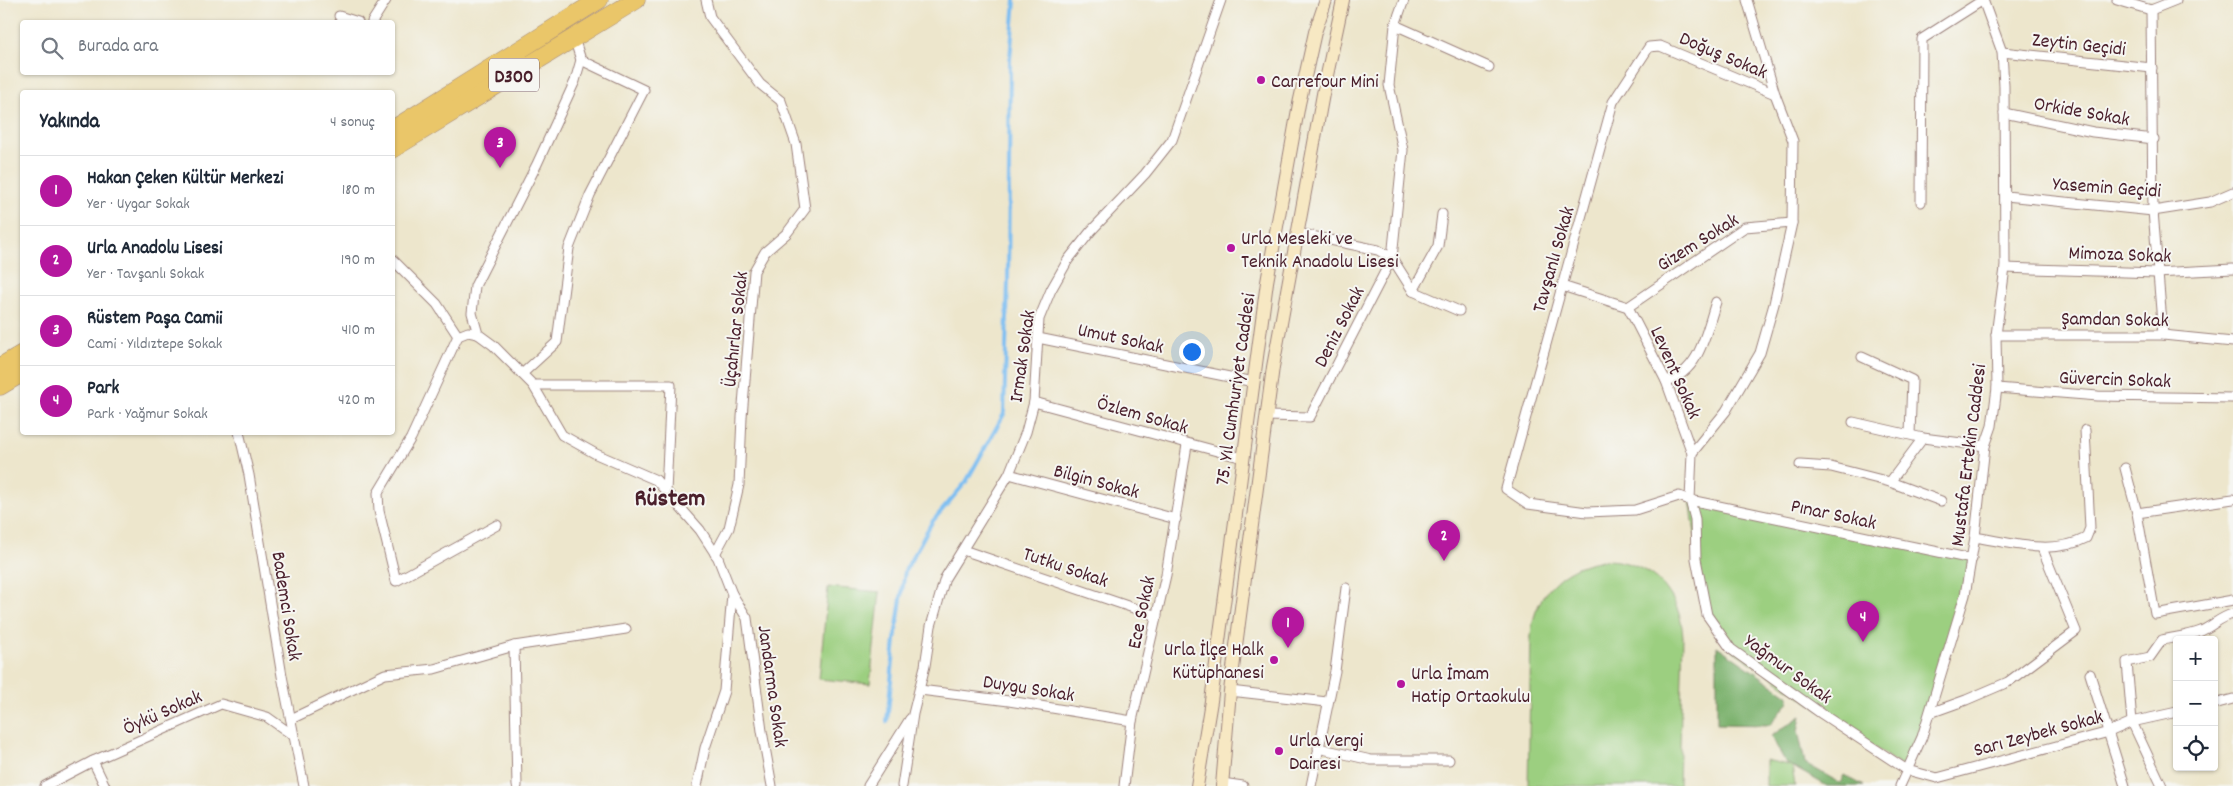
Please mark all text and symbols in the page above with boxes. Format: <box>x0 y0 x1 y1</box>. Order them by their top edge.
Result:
search box <box>20 20 395 75</box>
street label: Doğuş Sokak <box>1674 26 1771 88</box>
street label: Zeytin Geçidi <box>2030 27 2127 65</box>
icon: search <box>38 34 66 62</box>
text: Burada ara <box>78 34 158 61</box>
road number: D300 <box>489 58 539 92</box>
place label: Carrefour Mini <box>1271 69 1379 97</box>
marker: Carrefour Mini <box>1255 74 1267 86</box>
street label: Orkide Sokak <box>2031 91 2132 135</box>
text: Yakında <box>40 108 99 138</box>
text: 4 sonuç <box>330 111 375 134</box>
pin: 3 <box>484 127 516 168</box>
text: Hakan Çeken Kültür Merkezi <box>87 166 283 193</box>
street label: Yasemin Geçidi <box>2052 171 2162 207</box>
text: 1 <box>54 179 58 202</box>
text: 180 m <box>342 179 375 202</box>
text: Yer · Uygar Sokak <box>87 193 190 216</box>
street label: Tavşanlı Sokak <box>1526 203 1583 316</box>
street label: Gizem Sokak <box>1652 207 1745 280</box>
place label: Urla Mesleki ve Teknik Anadolu Lisesi <box>1241 226 1399 277</box>
text: Urla Anadolu Lisesi <box>87 236 223 263</box>
street label: Mimoza Sokak <box>2068 240 2172 272</box>
marker: Urla Mesleki ve Teknik Anadolu Lisesi <box>1225 242 1237 254</box>
text: 2 <box>53 249 60 272</box>
text: 190 m <box>341 249 375 272</box>
text: Yer · Tavşanlı Sokak <box>87 263 204 286</box>
street label: Üçahırlar Sokak <box>717 270 757 389</box>
street label: Deniz Sokak <box>1308 282 1373 373</box>
street label: 75. Yıl Cumhuriyet Caddesi <box>1210 291 1264 487</box>
text: Rüstem Paşa Camii <box>87 306 223 333</box>
street label: Şamdan Sokak <box>2061 306 2169 336</box>
street label: Irmak Sokak <box>1004 308 1044 404</box>
street label: Umut Sokak <box>1075 317 1166 363</box>
text: 3 <box>52 319 60 342</box>
text: 410 m <box>341 319 375 342</box>
street label: Levent Sokak <box>1641 322 1707 424</box>
text: Cami · Yıldıztepe Sokak <box>87 333 222 356</box>
your location <box>1179 339 1205 365</box>
street label: Mustafa Ertekin Caddesi <box>1945 362 1995 548</box>
street label: Güvercin Sokak <box>2058 365 2172 397</box>
text: Park <box>87 376 119 403</box>
text: 4 <box>53 389 59 412</box>
text: 420 m <box>338 389 375 412</box>
street label: Özlem Sokak <box>1093 390 1191 443</box>
text: Park · Yağmur Sokak <box>87 403 208 426</box>
street label: Bilgin Sokak <box>1050 458 1142 508</box>
district label: Rüstem <box>635 482 705 518</box>
street label: Pınar Sokak <box>1788 493 1879 539</box>
pin: 2 <box>1428 520 1460 561</box>
street label: Tutku Sokak <box>1018 541 1112 597</box>
street label: Bademci Sokak <box>263 550 308 663</box>
street label: Ece Sokak <box>1122 574 1164 652</box>
pin: 4 <box>1847 601 1879 642</box>
pin: 1 <box>1272 607 1304 648</box>
street label: Jandarma Sokak <box>749 623 793 749</box>
street label: Yağmur Sokak <box>1737 629 1837 712</box>
map controls <box>2173 636 2218 771</box>
button: + <box>2173 636 2218 681</box>
place label: Urla İlçe Halk Kütüphanesi <box>1164 637 1264 688</box>
marker: Urla İlçe Halk Kütüphanesi <box>1268 654 1280 666</box>
place label: Urla İmam Hatip Ortaokulu <box>1411 661 1530 712</box>
street label: Duygu Sokak <box>981 669 1076 711</box>
marker: Urla İmam Hatip Ortaokulu <box>1395 678 1407 690</box>
button: − <box>2173 681 2218 726</box>
street label: Öykü Sokak <box>119 684 207 744</box>
street label: Sarı Zeybek Sokak <box>1971 704 2107 766</box>
button: locate <box>2173 726 2218 771</box>
place label: Urla Vergi Dairesi <box>1289 728 1363 779</box>
marker: Urla Vergi Dairesi <box>1273 745 1285 757</box>

